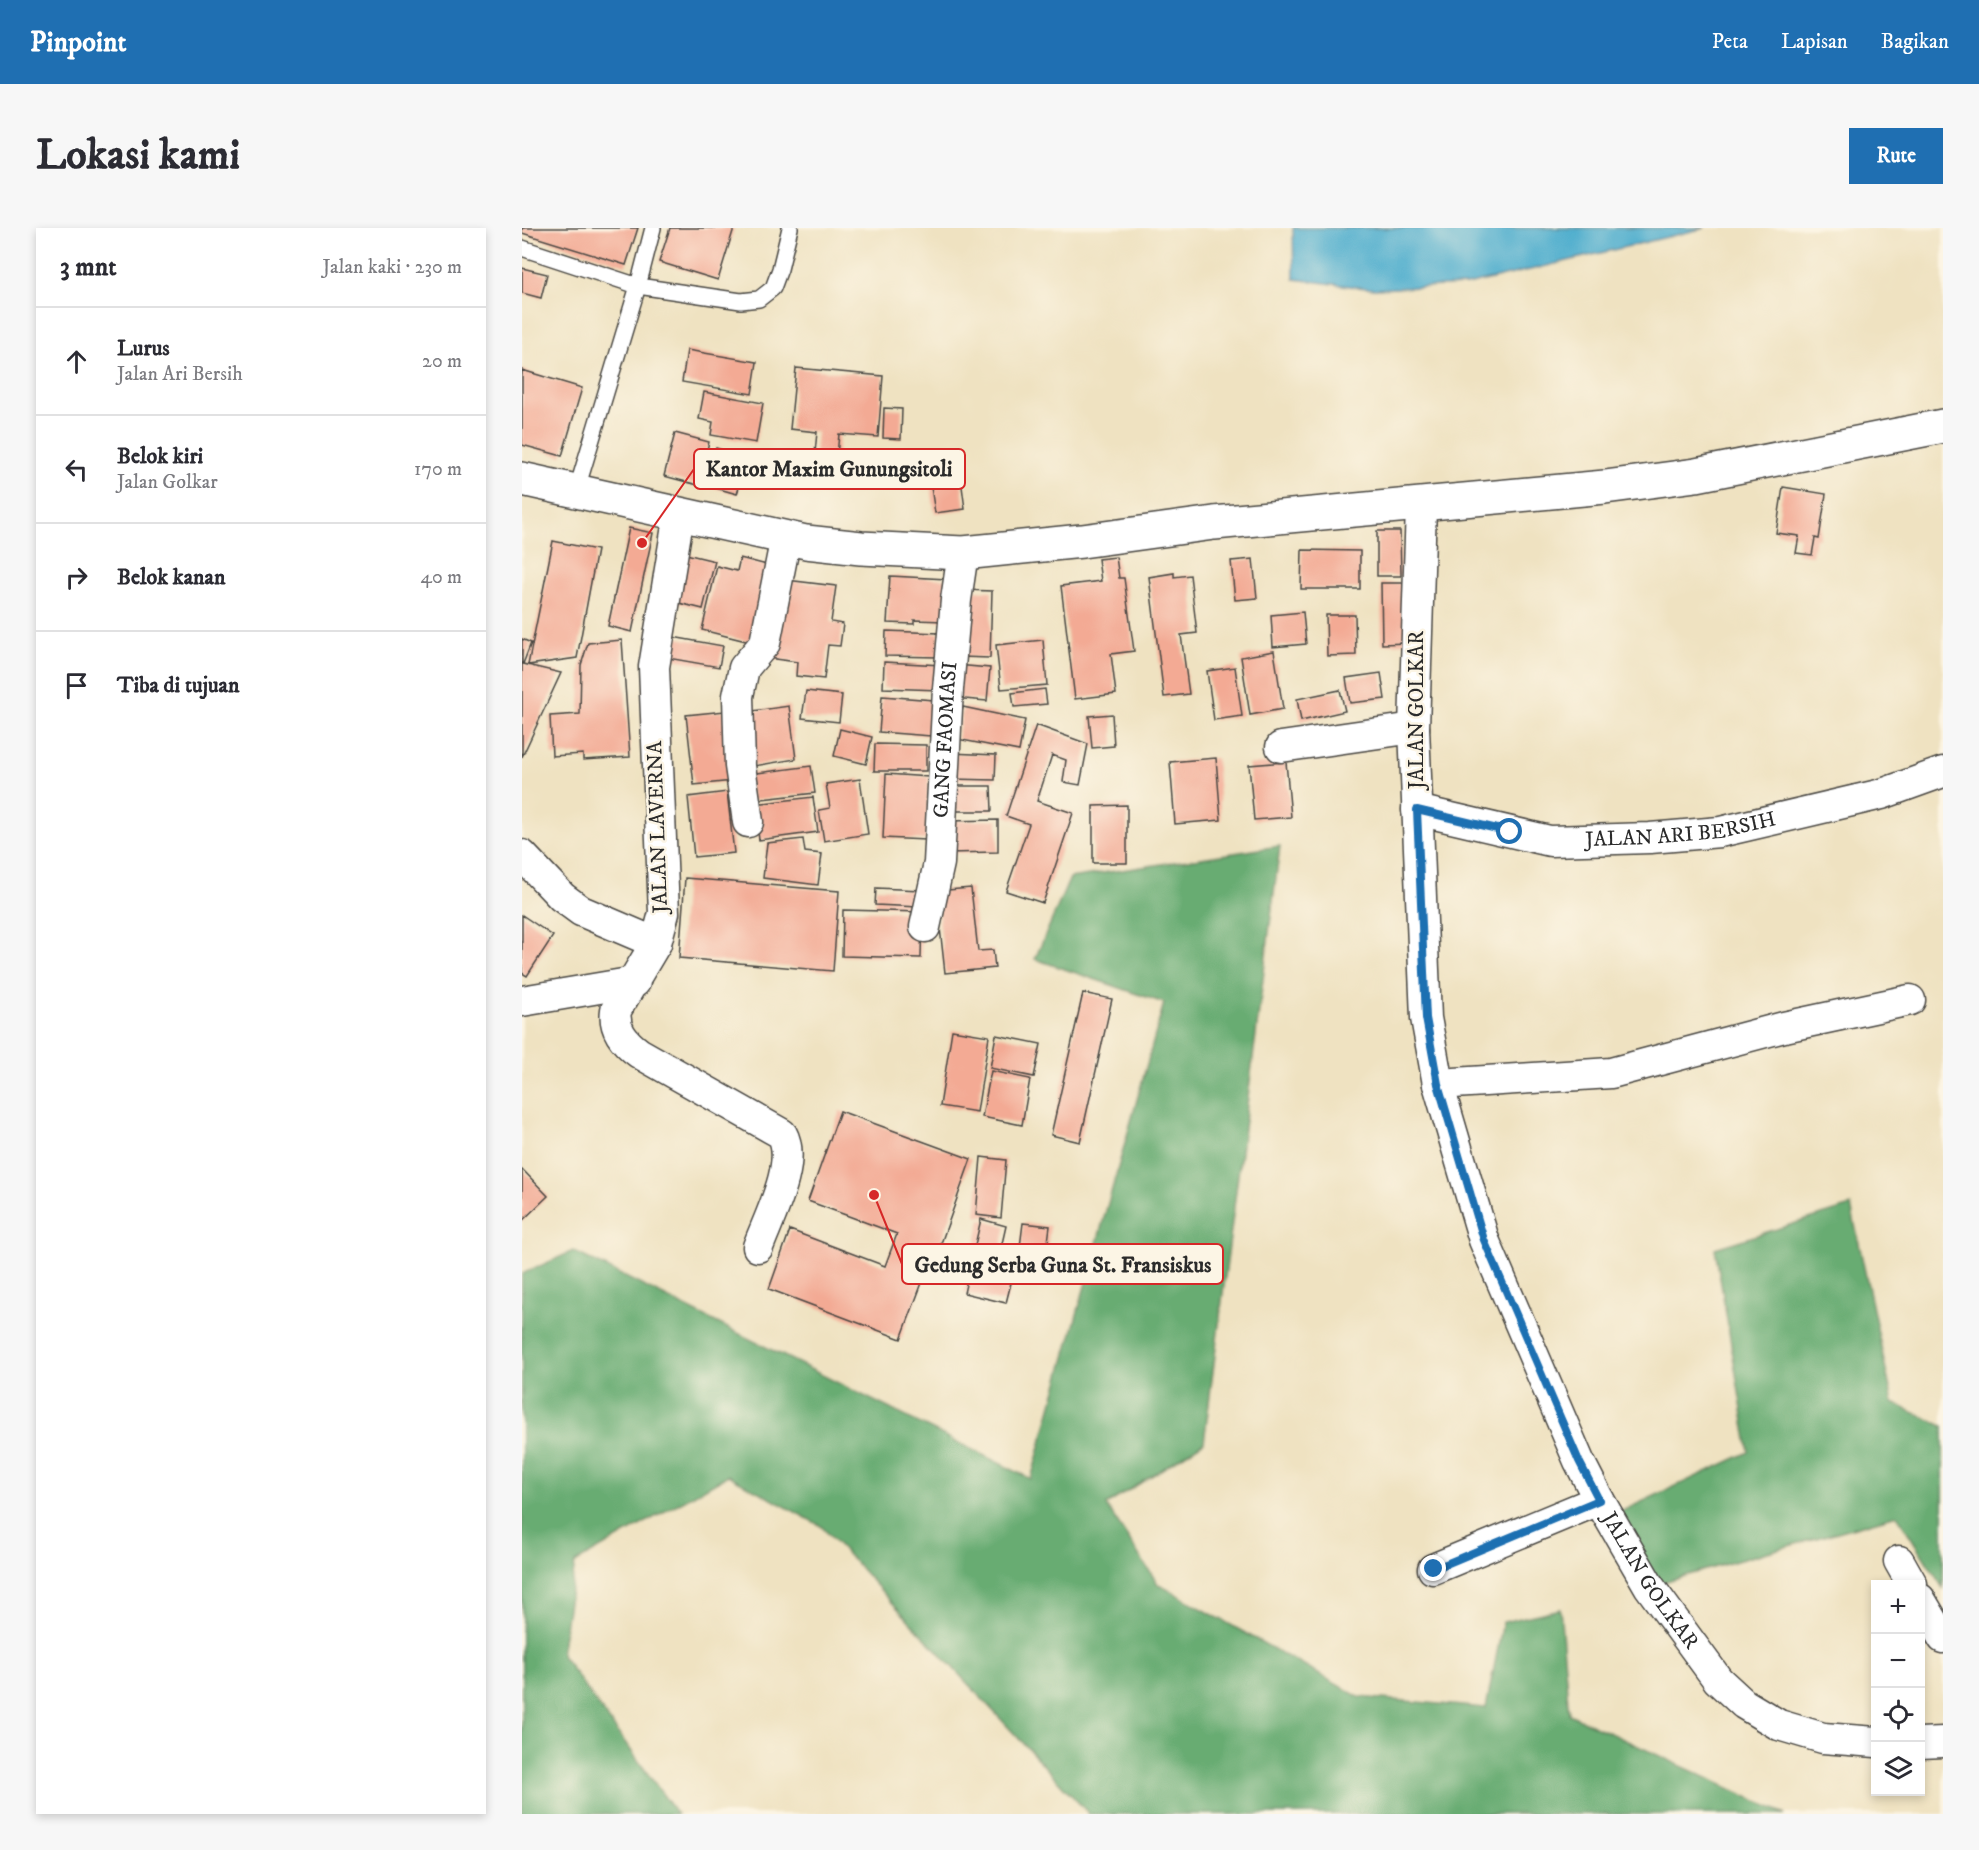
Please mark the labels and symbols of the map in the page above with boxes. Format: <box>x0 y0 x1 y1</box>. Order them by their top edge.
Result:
callout: Kantor Maxim Gunungsitoli <box>694 449 965 489</box>
text: Kantor Maxim Gunungsitoli <box>705 456 953 483</box>
street label: JALAN GOLKAR <box>1404 631 1430 791</box>
street label: GANG FAOMASI <box>928 660 963 819</box>
street label: JALAN LAVERNA <box>642 740 674 916</box>
street label: JALAN ARI BERSIH <box>1583 806 1779 853</box>
route start <box>1496 818 1522 844</box>
callout: Gedung Serba Guna St. Fransiskus <box>902 1244 1223 1284</box>
text: Gedung Serba Guna St. Fransiskus <box>915 1252 1212 1279</box>
street label: JALAN GOLKAR <box>1595 1506 1704 1654</box>
route end <box>1420 1555 1446 1581</box>

